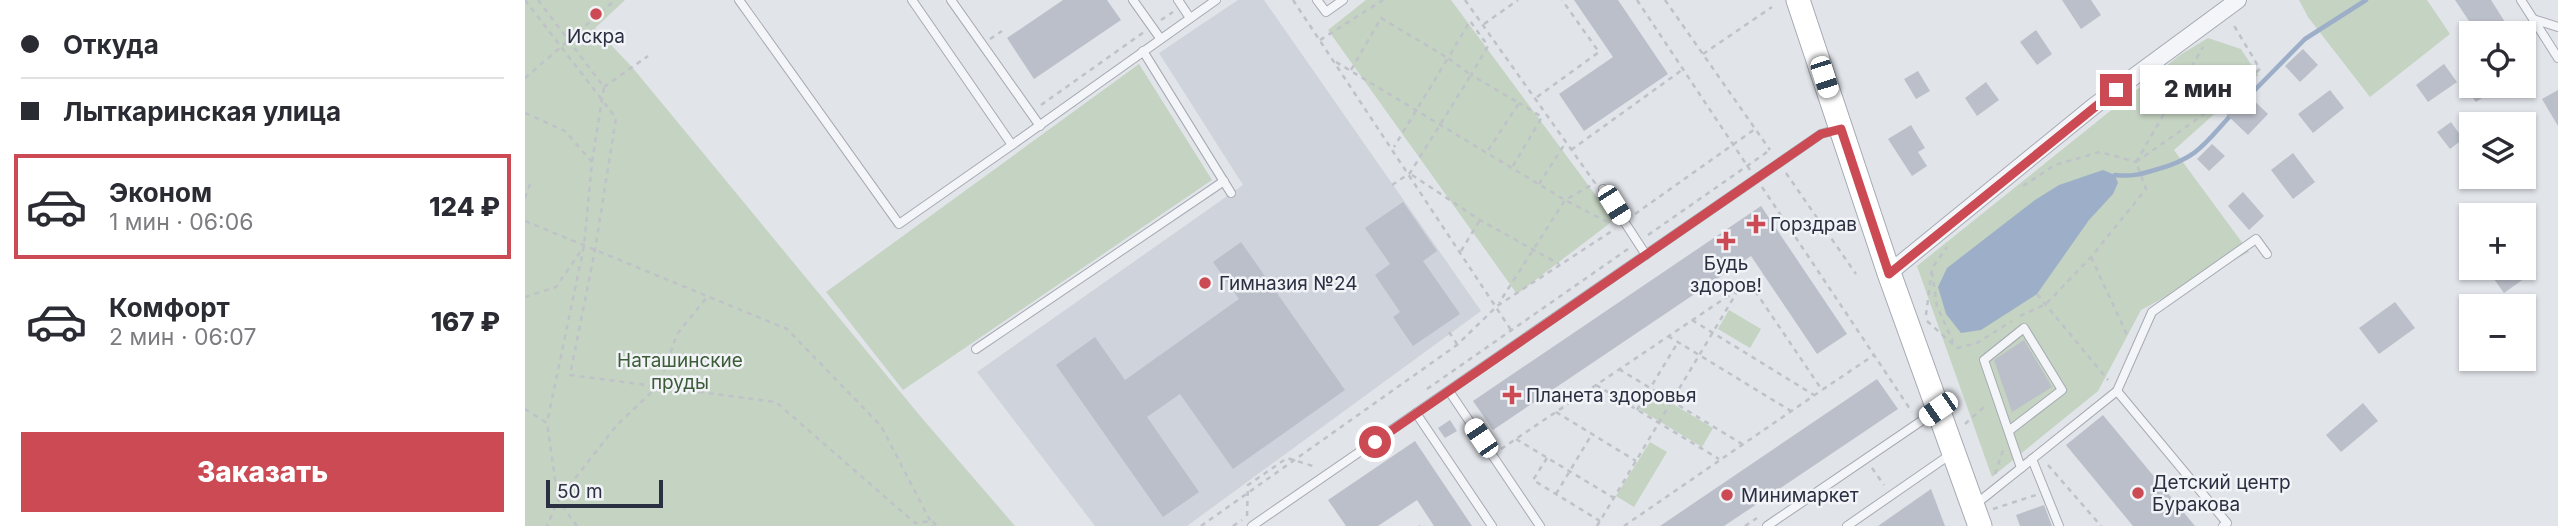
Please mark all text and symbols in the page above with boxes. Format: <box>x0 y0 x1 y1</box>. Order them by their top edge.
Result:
marker: Искра <box>588 6 604 22</box>
map controls <box>2459 21 2536 371</box>
button: locate <box>2459 21 2536 98</box>
place label: Искра <box>567 25 625 48</box>
text: Откуда <box>63 29 159 60</box>
car <box>1808 54 1841 100</box>
callout: 2 мин <box>2141 66 2256 114</box>
route end <box>2100 74 2132 106</box>
text: 2 мин <box>2164 75 2232 103</box>
text: Лыткаринская улица <box>63 96 341 127</box>
button: layers <box>2459 112 2536 189</box>
icon: car <box>25 175 88 238</box>
text: Эконом <box>109 177 212 208</box>
car <box>1594 182 1635 228</box>
text: 124 ₽ <box>429 191 500 222</box>
button: + <box>2459 203 2536 280</box>
text: 1 мин · 06:06 <box>109 208 253 236</box>
place label: Горздрав <box>1770 213 1857 236</box>
marker: Горздрав <box>1748 216 1764 232</box>
marker: Будь здоров! <box>1718 233 1734 249</box>
place label: Будь здоров! <box>1690 252 1762 297</box>
place label: Гимназия №24 <box>1219 272 1358 295</box>
marker: Гимназия №24 <box>1197 275 1213 291</box>
icon: car <box>25 290 88 353</box>
text: Комфорт <box>109 292 230 323</box>
button: − <box>2459 294 2536 371</box>
text: 167 ₽ <box>431 306 500 337</box>
text: 2 мин · 06:07 <box>109 323 256 351</box>
park label: Наташинские пруды <box>617 349 743 394</box>
place label: Планета здоровья <box>1526 384 1697 407</box>
marker: Планета здоровья <box>1504 387 1520 403</box>
car <box>1915 388 1962 430</box>
car <box>1461 415 1502 461</box>
route start <box>1359 426 1391 458</box>
button: Заказать <box>21 432 504 512</box>
place label: Детский центр Буракова <box>2152 471 2291 516</box>
scale bar <box>546 477 663 509</box>
text: 50 m <box>557 480 603 503</box>
place label: Минимаркет <box>1741 484 1859 507</box>
marker: Детский центр Буракова <box>2130 485 2146 501</box>
marker: Минимаркет <box>1719 487 1735 503</box>

